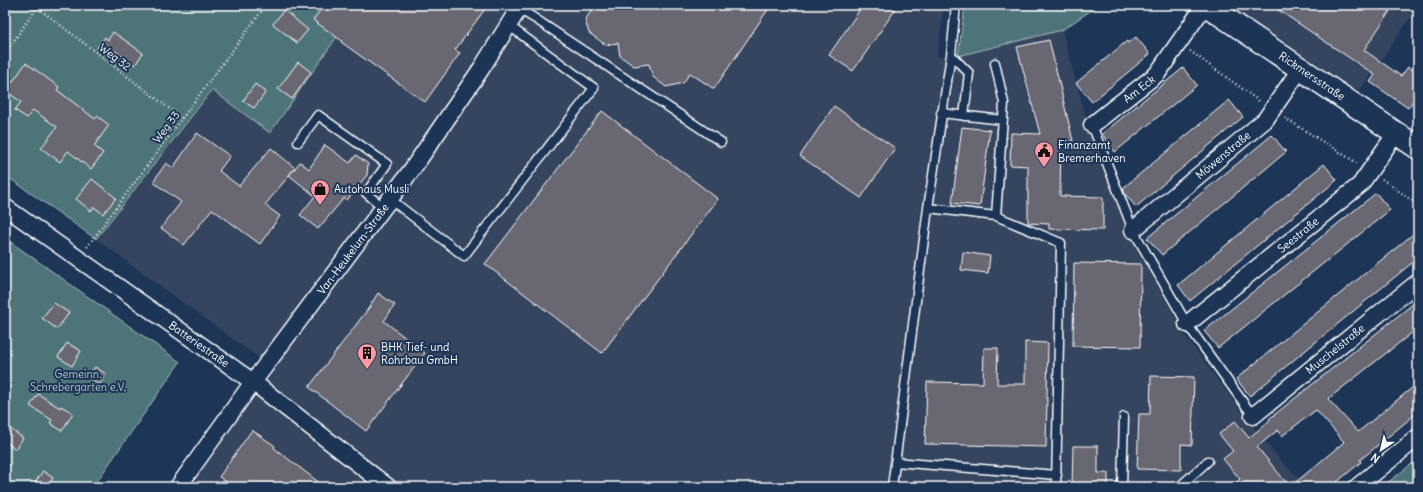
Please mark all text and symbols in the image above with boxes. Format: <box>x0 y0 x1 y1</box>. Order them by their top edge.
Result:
street label: Weg 32 <box>96 40 134 74</box>
street label: Rickmersstraße <box>1276 49 1348 103</box>
street label: Am Eck <box>1120 72 1158 106</box>
street label: Weg 33 <box>149 108 183 146</box>
street label: Möwenstraße <box>1193 128 1253 182</box>
place label: Finanzamt Bremerhaven <box>1058 138 1126 165</box>
public building icon: Finanzamt Bremerhaven <box>1033 140 1055 168</box>
shop icon: Autohaus Musli <box>309 178 331 206</box>
place label: Autohaus Musli <box>334 182 409 196</box>
street label: Van-Heukelum-Straße <box>314 201 392 297</box>
street label: Seestraße <box>1274 214 1322 256</box>
street label: Batteriestraße <box>166 318 232 370</box>
street label: Muschelstraße <box>1303 321 1367 377</box>
place label: BHK Tief- und Rohrbau GmbH <box>381 340 458 367</box>
building icon: BHK Tief- und Rohrbau GmbH <box>356 342 378 370</box>
park label: Gemeinn. Schrebergarten e.V. <box>30 367 126 394</box>
north arrow <box>1361 430 1401 470</box>
text: N <box>1368 450 1382 466</box>

